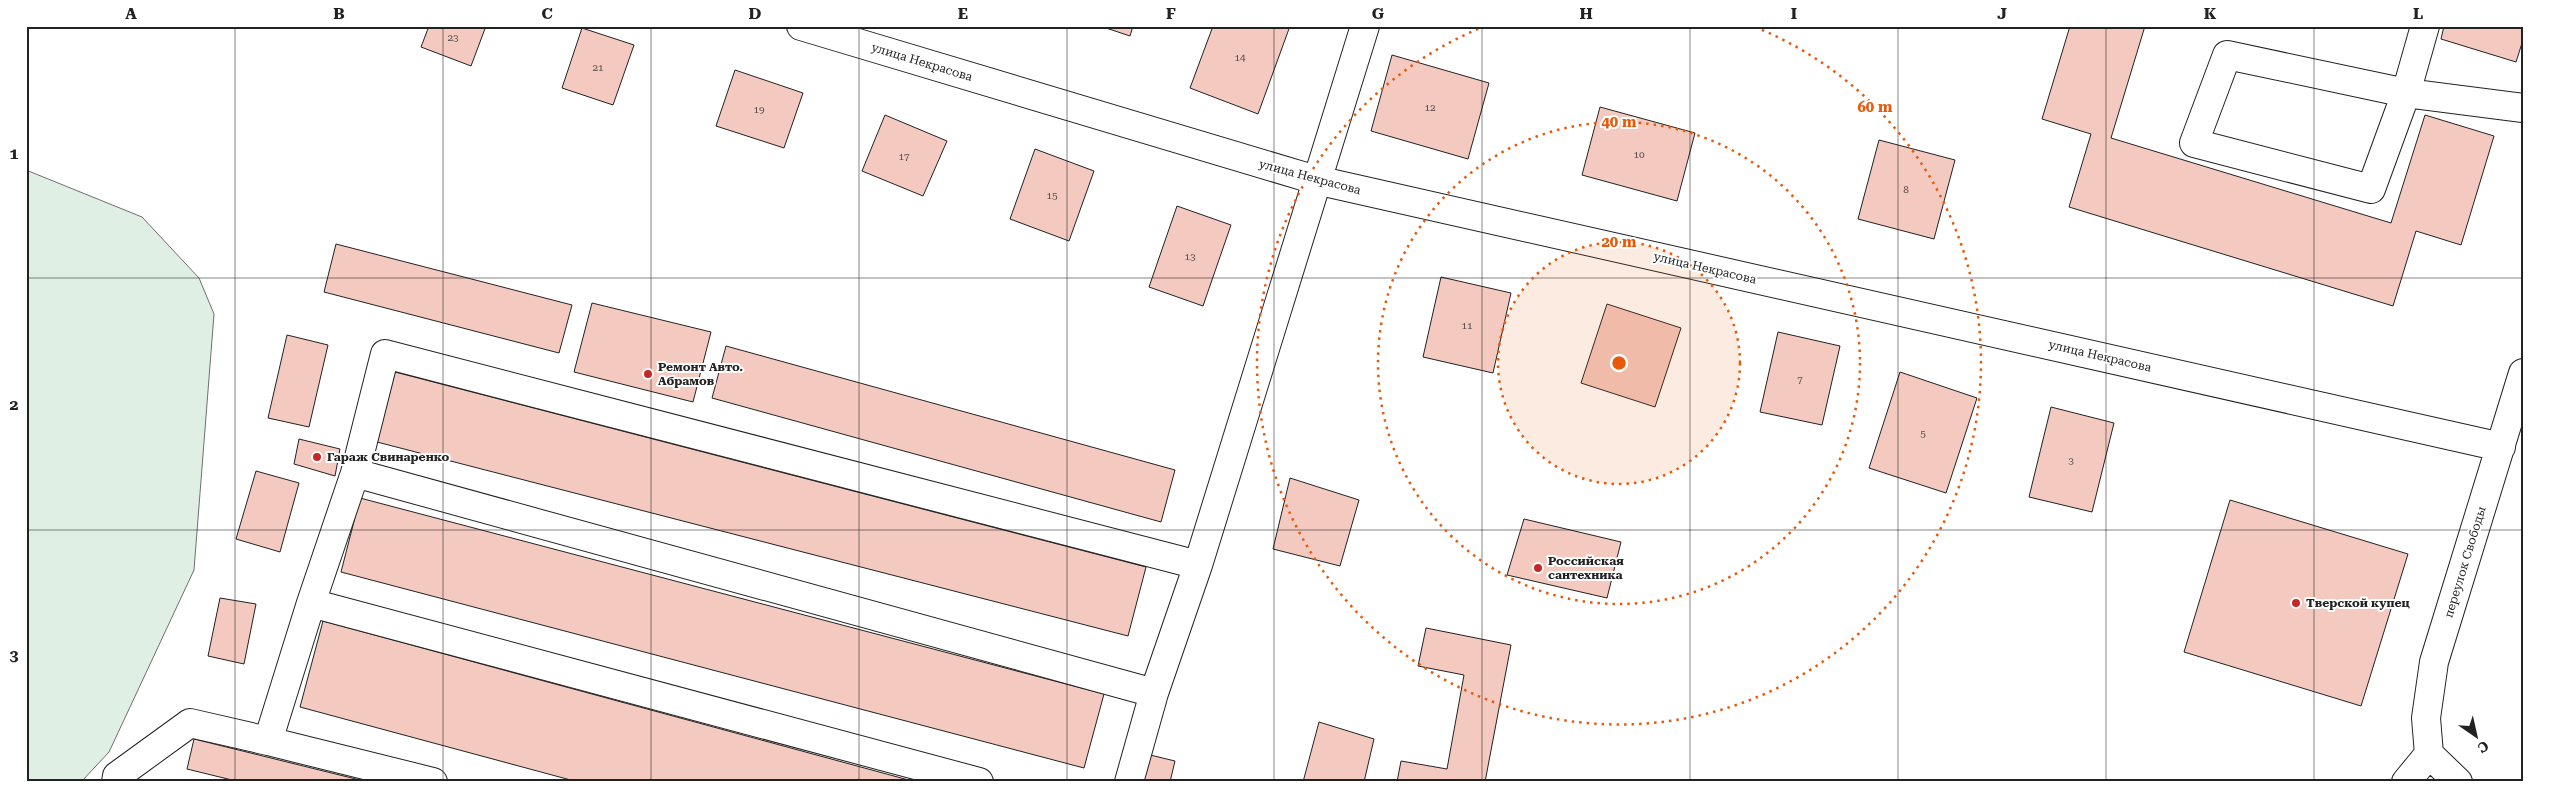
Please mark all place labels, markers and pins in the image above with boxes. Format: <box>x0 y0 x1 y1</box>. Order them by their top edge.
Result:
centre of rings <box>1610 354 1628 372</box>
place label: Ремонт Авто. Абрамов <box>658 360 743 388</box>
marker: Ремонт Авто. Абрамов <box>642 368 654 380</box>
place label: Гараж Свинаренко <box>327 450 450 464</box>
marker: Гараж Свинаренко <box>311 451 323 463</box>
place label: Российская сантехника <box>1548 554 1624 582</box>
marker: Российская сантехника <box>1532 562 1544 574</box>
place label: Тверской купец <box>2306 596 2410 610</box>
marker: Тверской купец <box>2290 597 2302 609</box>

